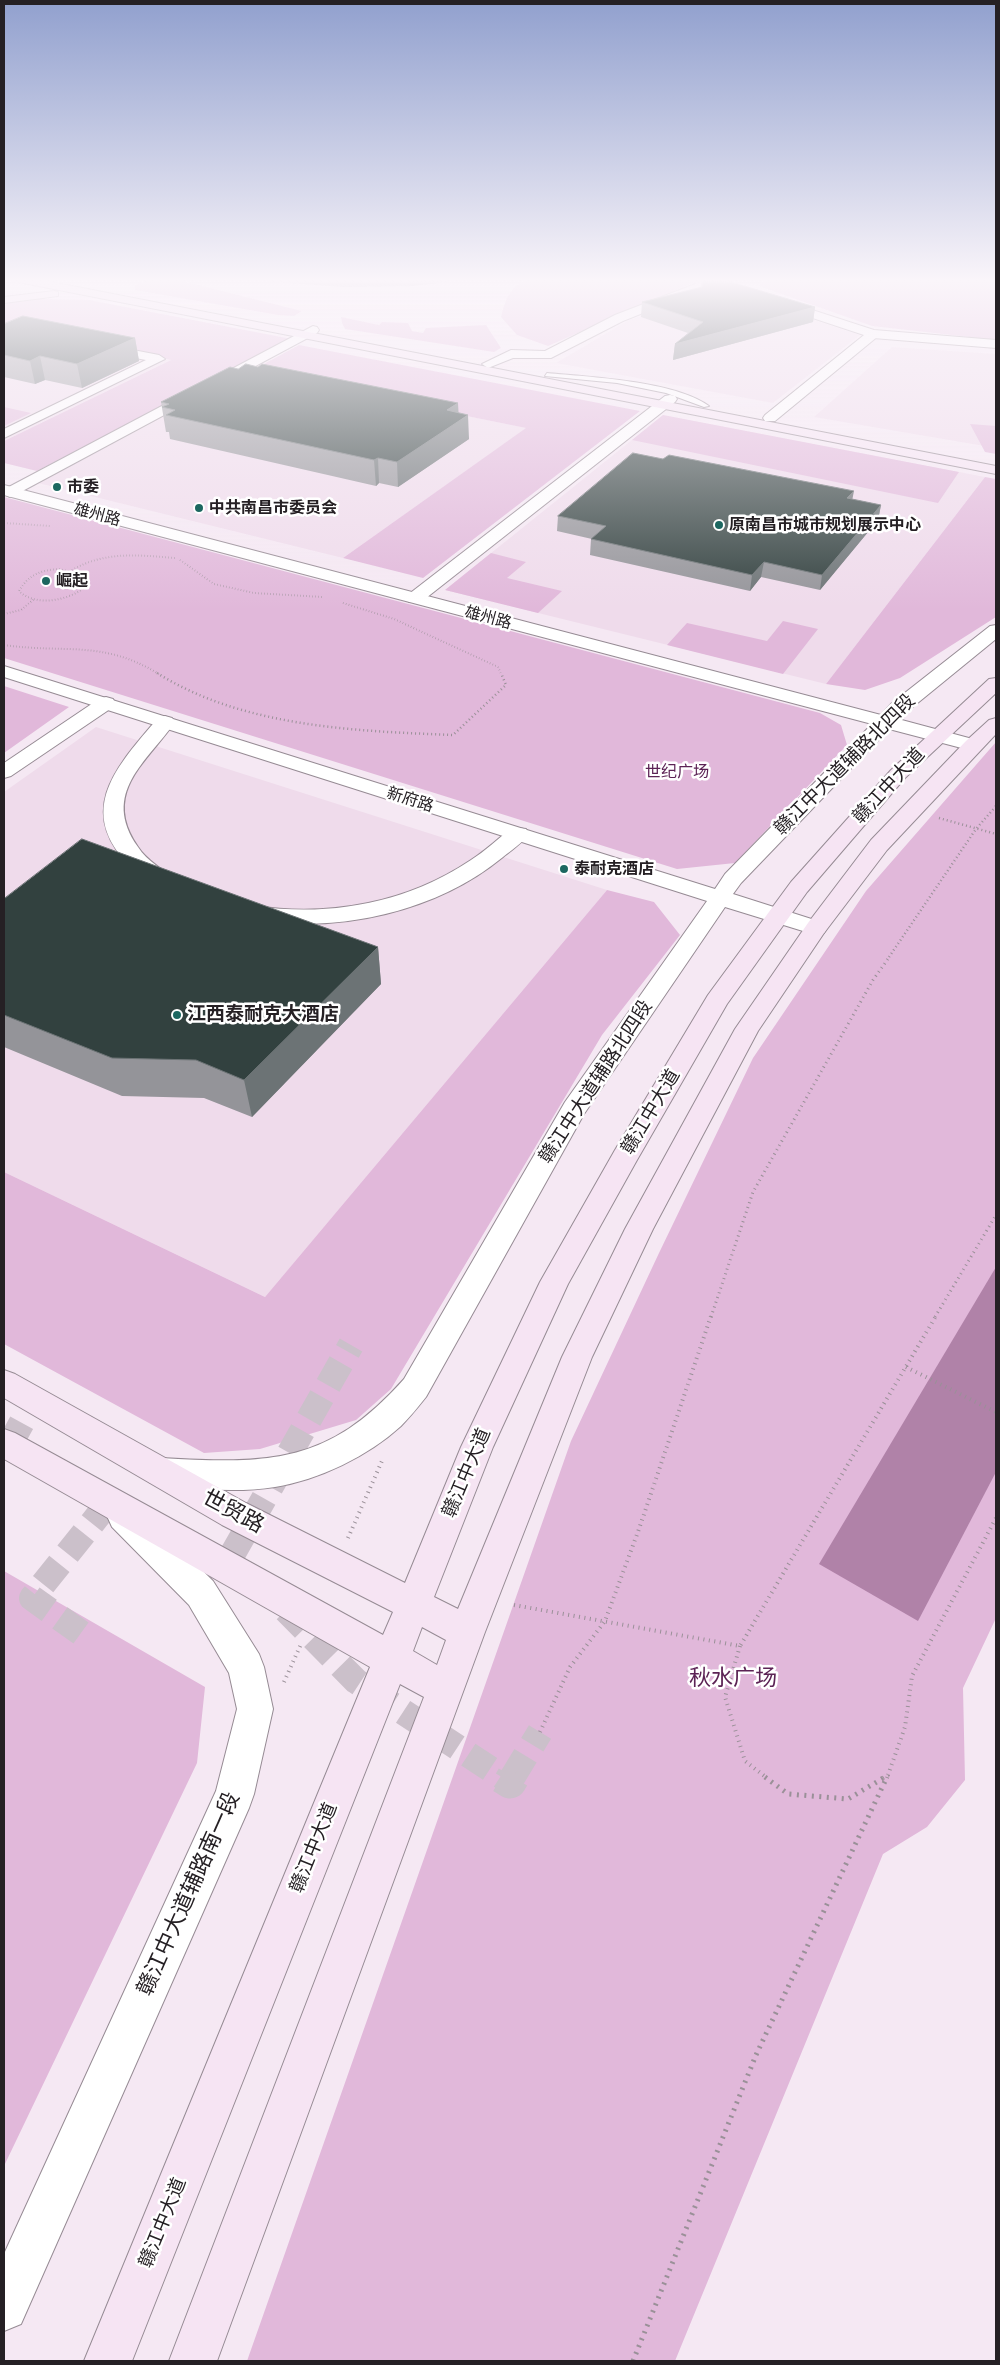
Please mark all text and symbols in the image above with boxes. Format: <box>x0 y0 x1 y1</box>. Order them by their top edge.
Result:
place label: 市委 <box>67 477 99 497</box>
marker: 市委 <box>51 481 63 493</box>
place label: 中共南昌市委员会 <box>209 498 337 518</box>
street label: 雄州路 <box>71 500 123 530</box>
marker: 中共南昌市委员会 <box>193 502 205 514</box>
place label: 原南昌市城市规划展示中心 <box>729 515 921 535</box>
marker: 原南昌市城市规划展示中心 <box>713 519 725 531</box>
place label: 崛起 <box>56 571 88 591</box>
marker: 崛起 <box>40 575 52 587</box>
street label: 雄州路 <box>462 603 514 633</box>
street label: 赣江中大道辅路北四段 <box>770 690 920 840</box>
street label: 赣江中大道 <box>848 743 930 829</box>
park label: 世纪广场 <box>645 762 709 782</box>
street label: 新府路 <box>384 783 436 817</box>
place label: 泰耐克酒店 <box>574 859 654 879</box>
marker: 泰耐克酒店 <box>558 863 570 875</box>
street label: 赣江中大道辅路北四段 <box>535 996 657 1168</box>
place label: 江西泰耐克大酒店 <box>187 1004 339 1026</box>
marker: 江西泰耐克大酒店 <box>171 1009 183 1021</box>
street label: 赣江中大道 <box>617 1065 685 1159</box>
street label: 赣江中大道 <box>438 1425 496 1521</box>
street label: 世贸路 <box>198 1485 268 1539</box>
park label: 秋水广场 <box>689 1666 777 1692</box>
street label: 赣江中大道辅路南一段 <box>132 1788 246 2000</box>
street label: 赣江中大道 <box>286 1800 342 1896</box>
street label: 赣江中大道 <box>135 2175 191 2271</box>

